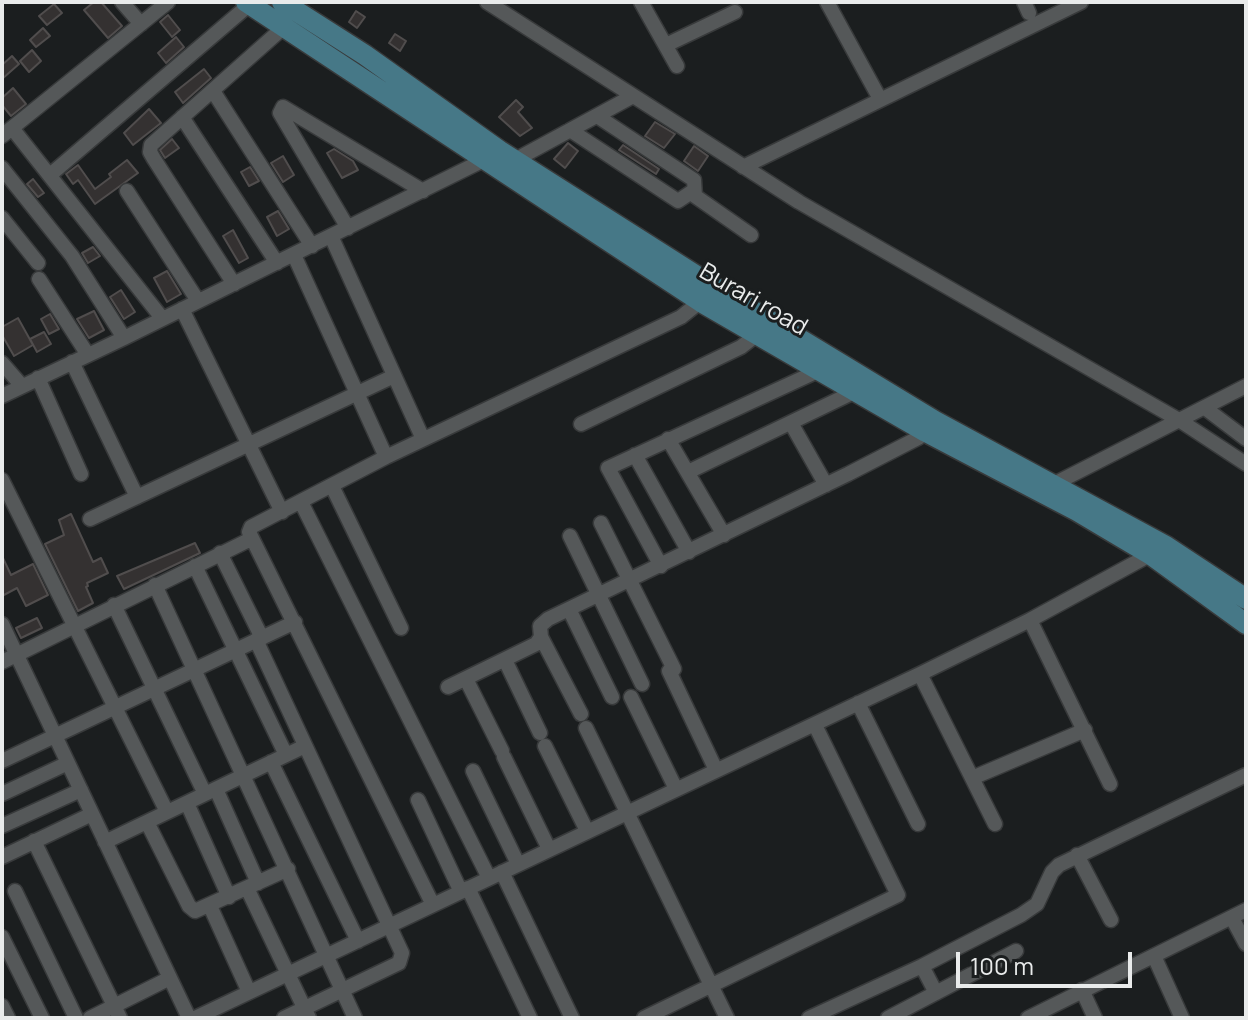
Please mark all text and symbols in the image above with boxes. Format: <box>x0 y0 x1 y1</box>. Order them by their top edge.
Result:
street label: Burari road <box>694 258 812 342</box>
scale bar <box>960 936 1136 986</box>
text: 100 m <box>970 949 1034 982</box>

